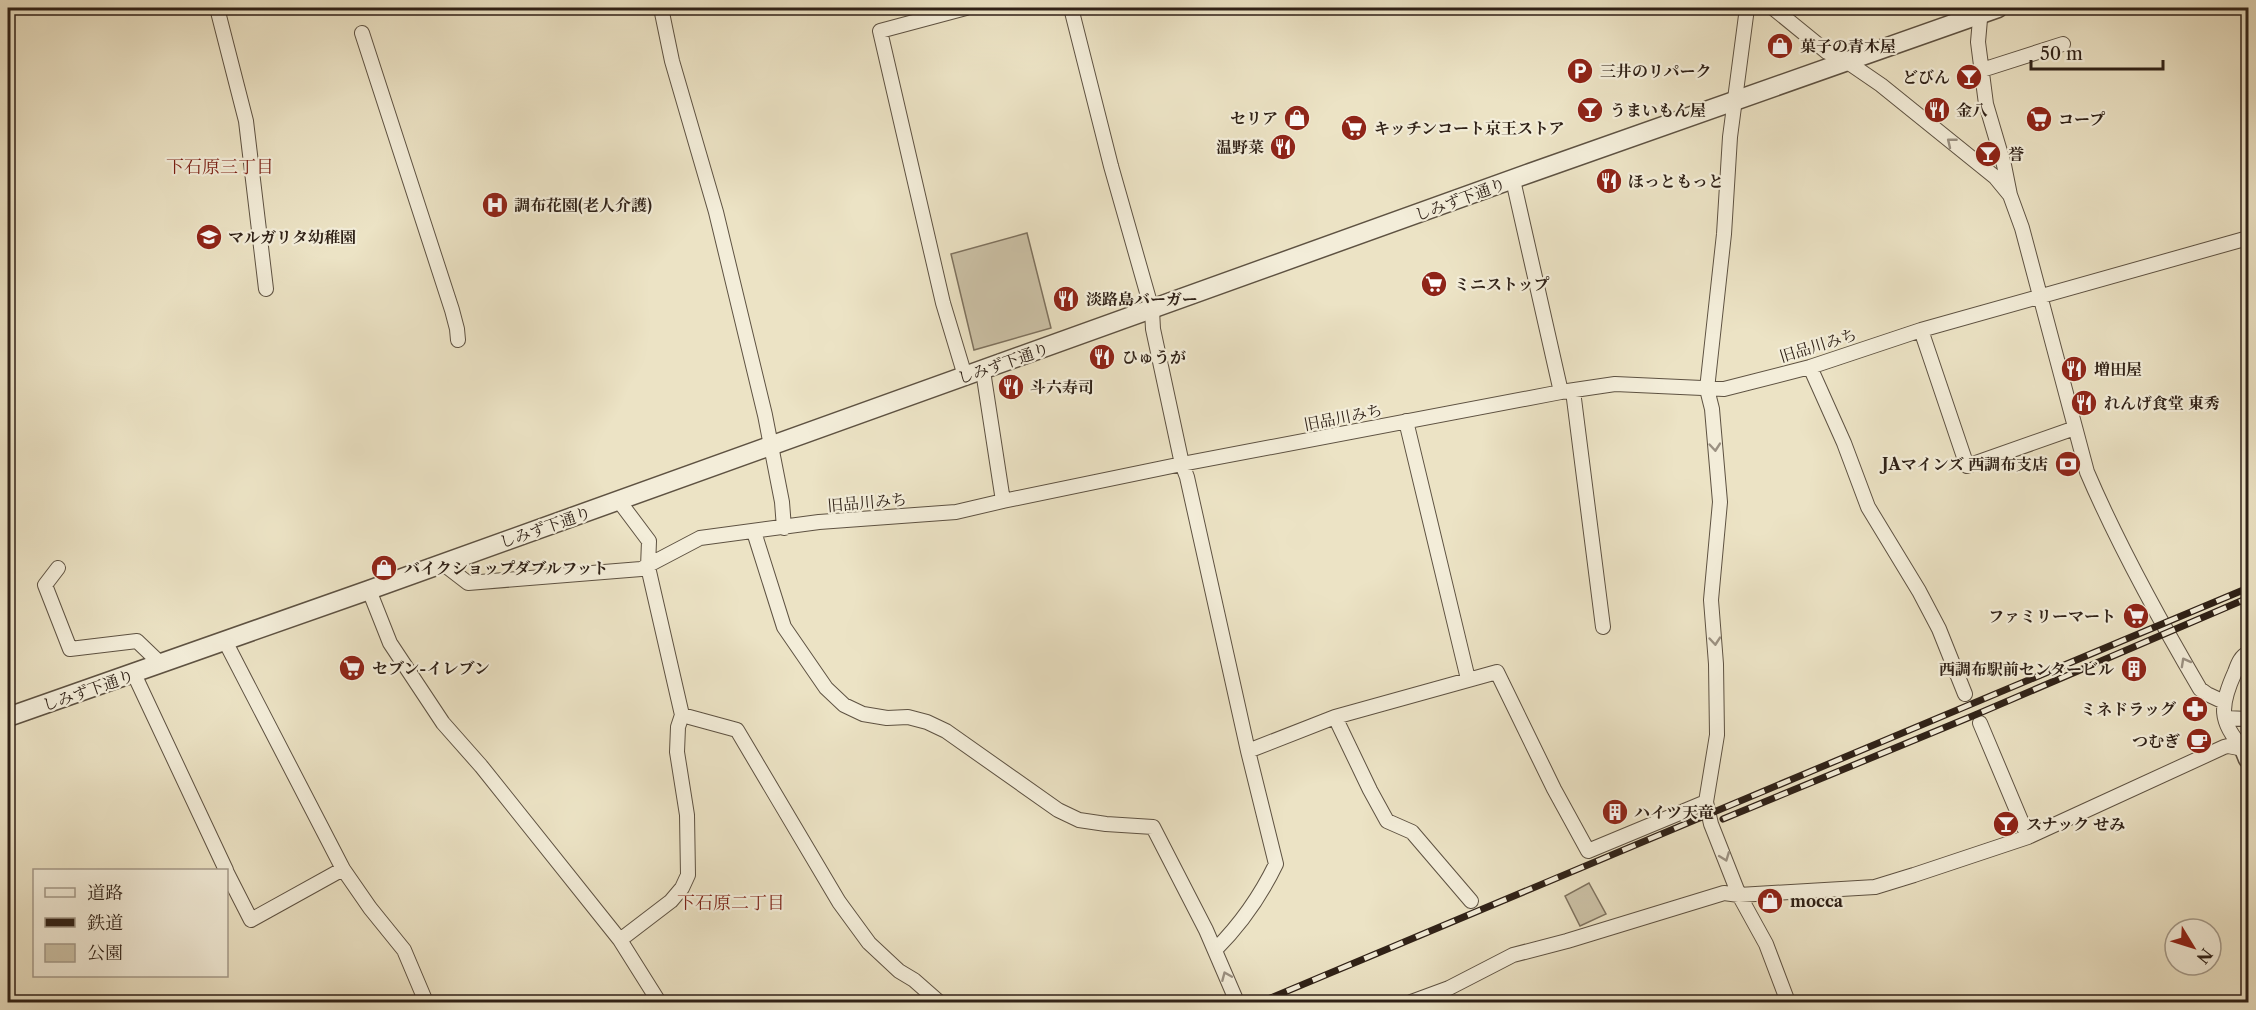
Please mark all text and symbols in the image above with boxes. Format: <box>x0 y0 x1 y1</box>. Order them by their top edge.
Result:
shop icon: 菓子の青木屋 <box>1765 31 1795 61</box>
scale bar <box>2031 33 2163 71</box>
place label: 菓子の青木屋 <box>1800 36 1896 56</box>
text: 50 m <box>2040 43 2083 65</box>
parking icon: 三井のリパーク <box>1565 56 1595 86</box>
place label: 三井のリパーク <box>1600 61 1712 81</box>
bar icon: どびん <box>1954 62 1984 92</box>
place label: どびん <box>1902 67 1950 87</box>
bar icon: うまいもん屋 <box>1575 95 1605 125</box>
restaurant icon: 金八 <box>1922 95 1952 125</box>
place label: うまいもん屋 <box>1610 100 1706 120</box>
place label: 金八 <box>1956 100 1988 120</box>
shop icon: セリア <box>1282 103 1312 133</box>
supermarket icon: コープ <box>2024 104 2054 134</box>
place label: セリア <box>1230 108 1278 128</box>
place label: コープ <box>2058 109 2105 129</box>
supermarket icon: キッチンコート京王ストア <box>1339 113 1369 143</box>
place label: キッチンコート京王ストア <box>1374 118 1564 138</box>
restaurant icon: 温野菜 <box>1268 132 1298 162</box>
place label: 温野菜 <box>1216 137 1264 157</box>
one-way arrow <box>1947 139 1958 150</box>
bar icon: 誉 <box>1973 139 2003 169</box>
place label: 誉 <box>2008 144 2024 164</box>
district label: 下石原三丁目 <box>166 156 274 178</box>
restaurant icon: ほっともっと <box>1594 166 1624 196</box>
place label: ほっともっと <box>1628 171 1724 191</box>
street label: しみず下通り <box>1411 173 1509 225</box>
hospital icon: 調布花園(老人介護) <box>480 190 510 220</box>
place label: 調布花園(老人介護) <box>514 195 652 215</box>
school or university icon: マルガリタ幼稚園 <box>194 222 224 252</box>
place label: マルガリタ幼稚園 <box>228 227 356 247</box>
supermarket icon: ミニストップ <box>1419 269 1449 299</box>
place label: ミニストップ <box>1454 274 1550 294</box>
restaurant icon: 淡路島バーガー <box>1051 284 1081 314</box>
place label: 淡路島バーガー <box>1086 289 1198 309</box>
street label: 旧品川みち <box>1777 324 1859 366</box>
street label: しみず下通り <box>954 338 1052 388</box>
restaurant icon: ひゅうが <box>1087 342 1117 372</box>
place label: ひゅうが <box>1122 347 1186 367</box>
restaurant icon: 増田屋 <box>2059 354 2089 384</box>
place label: 増田屋 <box>2094 359 2142 379</box>
restaurant icon: 斗六寿司 <box>996 372 1026 402</box>
place label: 斗六寿司 <box>1030 377 1094 397</box>
restaurant icon: れんげ食堂 東秀 <box>2069 388 2099 418</box>
place label: れんげ食堂 東秀 <box>2104 393 2220 413</box>
street label: 旧品川みち <box>1302 400 1384 434</box>
one-way arrow <box>1708 442 1721 451</box>
bank icon: JAマインズ 西調布支店 <box>2053 449 2083 479</box>
place label: JAマインズ 西調布支店 <box>1879 454 2048 474</box>
street label: 旧品川みち <box>826 489 908 515</box>
street label: しみず下通り <box>496 502 594 552</box>
shop icon: バイクショップダブルフット <box>369 553 399 583</box>
place label: バイクショップダブルフット <box>404 558 608 578</box>
supermarket icon: ファミリーマート <box>2121 601 2151 631</box>
place label: ファミリーマート <box>1988 606 2116 626</box>
one-way arrow <box>1708 637 1721 646</box>
supermarket icon: セブン-イレブン <box>337 653 367 683</box>
building icon: 西調布駅前センタービル <box>2119 654 2149 684</box>
one-way arrow <box>2181 657 2192 668</box>
place label: セブン-イレブン <box>372 658 490 678</box>
place label: 西調布駅前センタービル <box>1939 659 2114 679</box>
street label: しみず下通り <box>39 665 137 715</box>
pharmacy icon: ミネドラッグ <box>2180 694 2210 724</box>
place label: ミネドラッグ <box>2080 699 2176 719</box>
cafe icon: つむぎ <box>2184 726 2214 756</box>
place label: つむぎ <box>2132 731 2180 751</box>
building icon: ハイツ天竜 <box>1600 797 1630 827</box>
place label: ハイツ天竜 <box>1634 802 1714 822</box>
bar icon: スナック せみ <box>1991 809 2021 839</box>
place label: スナック せみ <box>2026 814 2125 834</box>
one-way arrow <box>1717 851 1730 862</box>
legend <box>33 869 228 977</box>
text: 道路 <box>87 882 123 904</box>
shop icon: mocca <box>1755 886 1785 916</box>
place label: mocca <box>1790 891 1844 911</box>
district label: 下石原二丁目 <box>677 892 785 914</box>
text: 鉄道 <box>87 912 123 934</box>
north arrow <box>2163 917 2223 977</box>
text: 公園 <box>87 942 123 964</box>
text: N <box>2193 945 2217 968</box>
one-way arrow <box>1221 972 1233 983</box>

